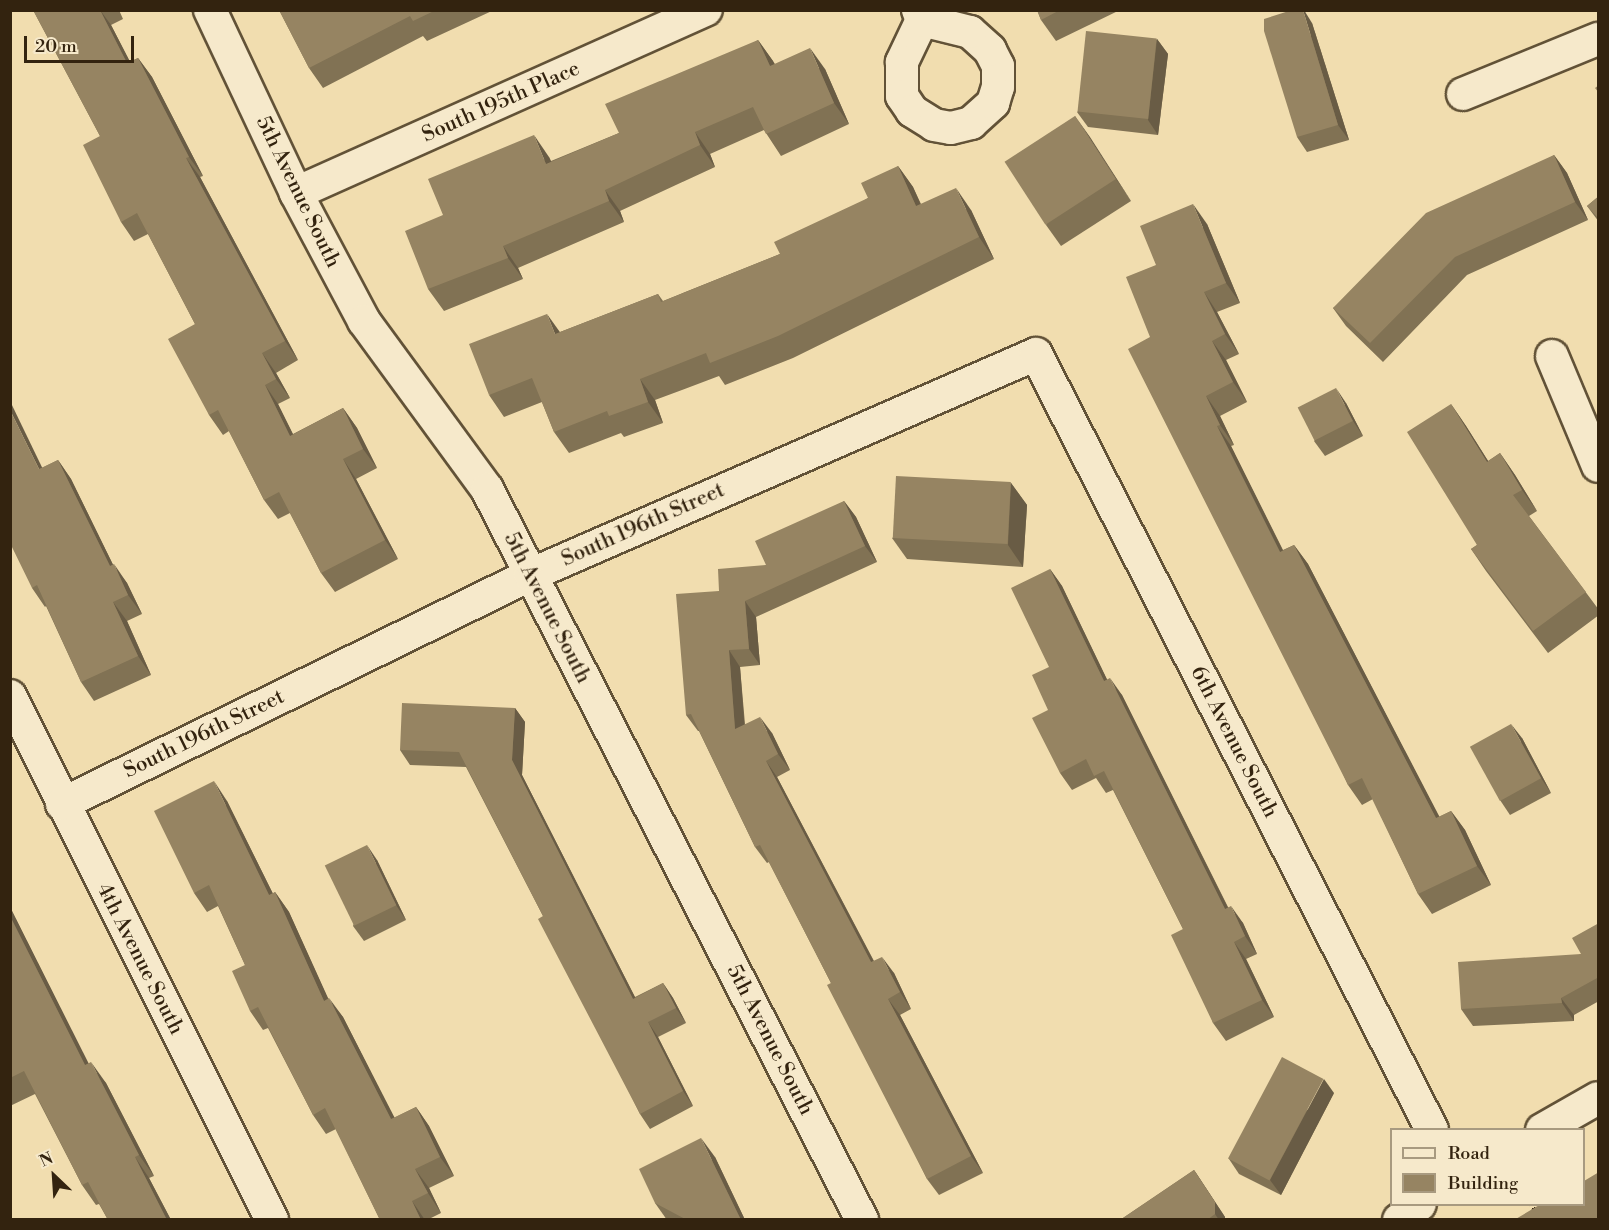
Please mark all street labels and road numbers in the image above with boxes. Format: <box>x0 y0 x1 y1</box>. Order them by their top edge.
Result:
street label: South 195th Place <box>418 56 584 148</box>
street label: 5th Avenue South <box>250 112 346 272</box>
street label: South 196th Street <box>558 478 728 572</box>
street label: 5th Avenue South <box>498 528 596 688</box>
street label: 6th Avenue South <box>1185 662 1283 822</box>
street label: South 196th Street <box>120 684 288 784</box>
street label: 4th Avenue South <box>91 879 189 1039</box>
street label: 5th Avenue South <box>721 960 819 1120</box>

